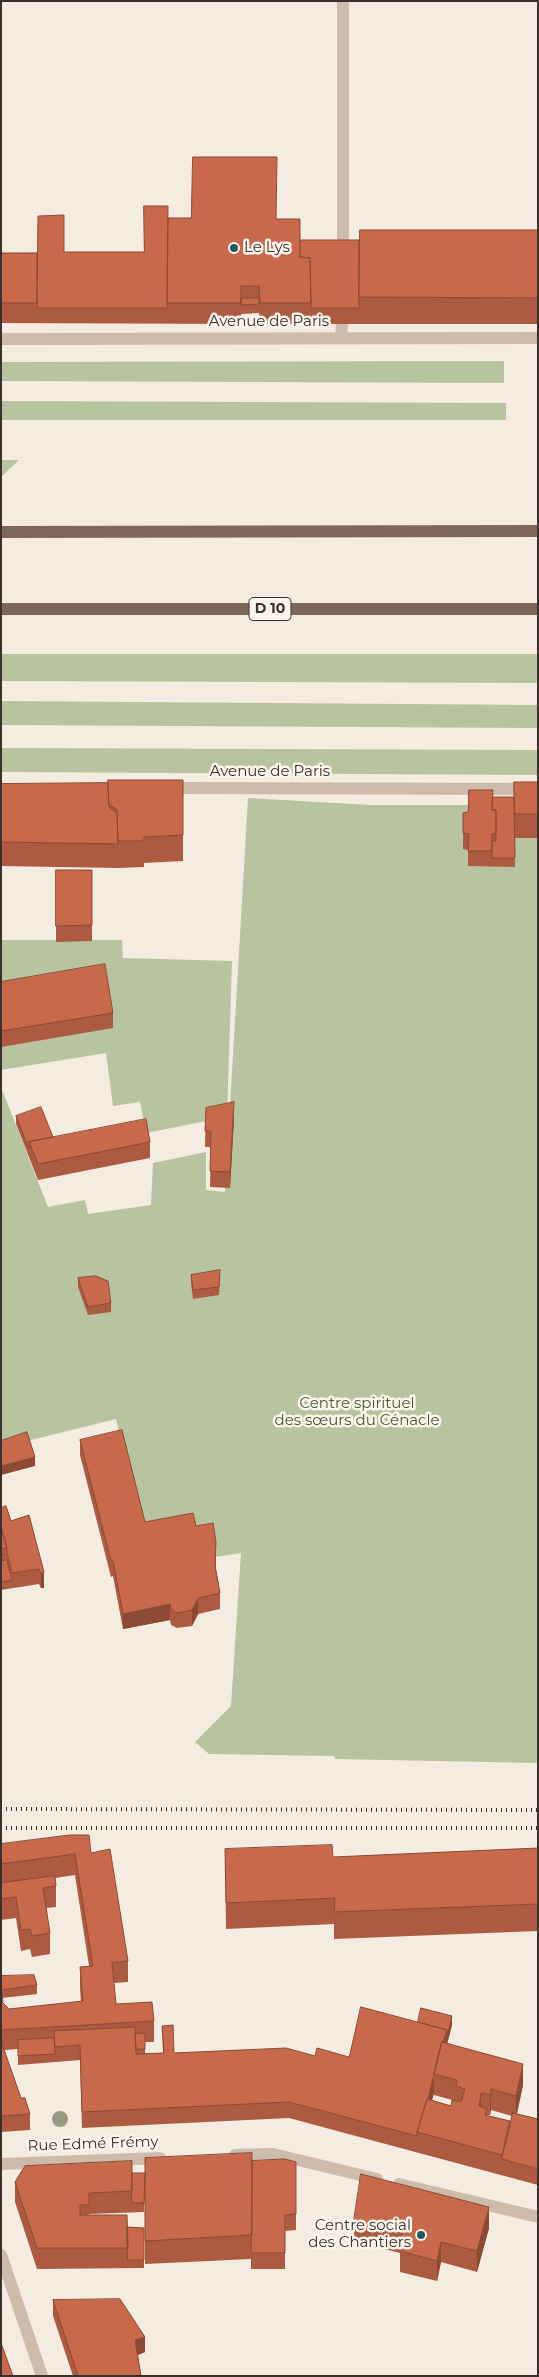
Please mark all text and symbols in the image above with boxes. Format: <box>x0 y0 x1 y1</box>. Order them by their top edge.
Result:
place label: Le Lys <box>244 239 290 257</box>
marker: Le Lys <box>228 242 240 254</box>
street label: Avenue de Paris <box>209 313 329 331</box>
road number: D 10 <box>249 598 291 620</box>
street label: Avenue de Paris <box>210 763 330 781</box>
park label: Centre spirituel des sœurs du Cénacle <box>274 1395 440 1430</box>
street label: Rue Edmé Frémy <box>27 2133 159 2155</box>
place label: Centre social des Chantiers <box>308 2217 411 2252</box>
marker: Centre social des Chantiers <box>415 2229 427 2241</box>

